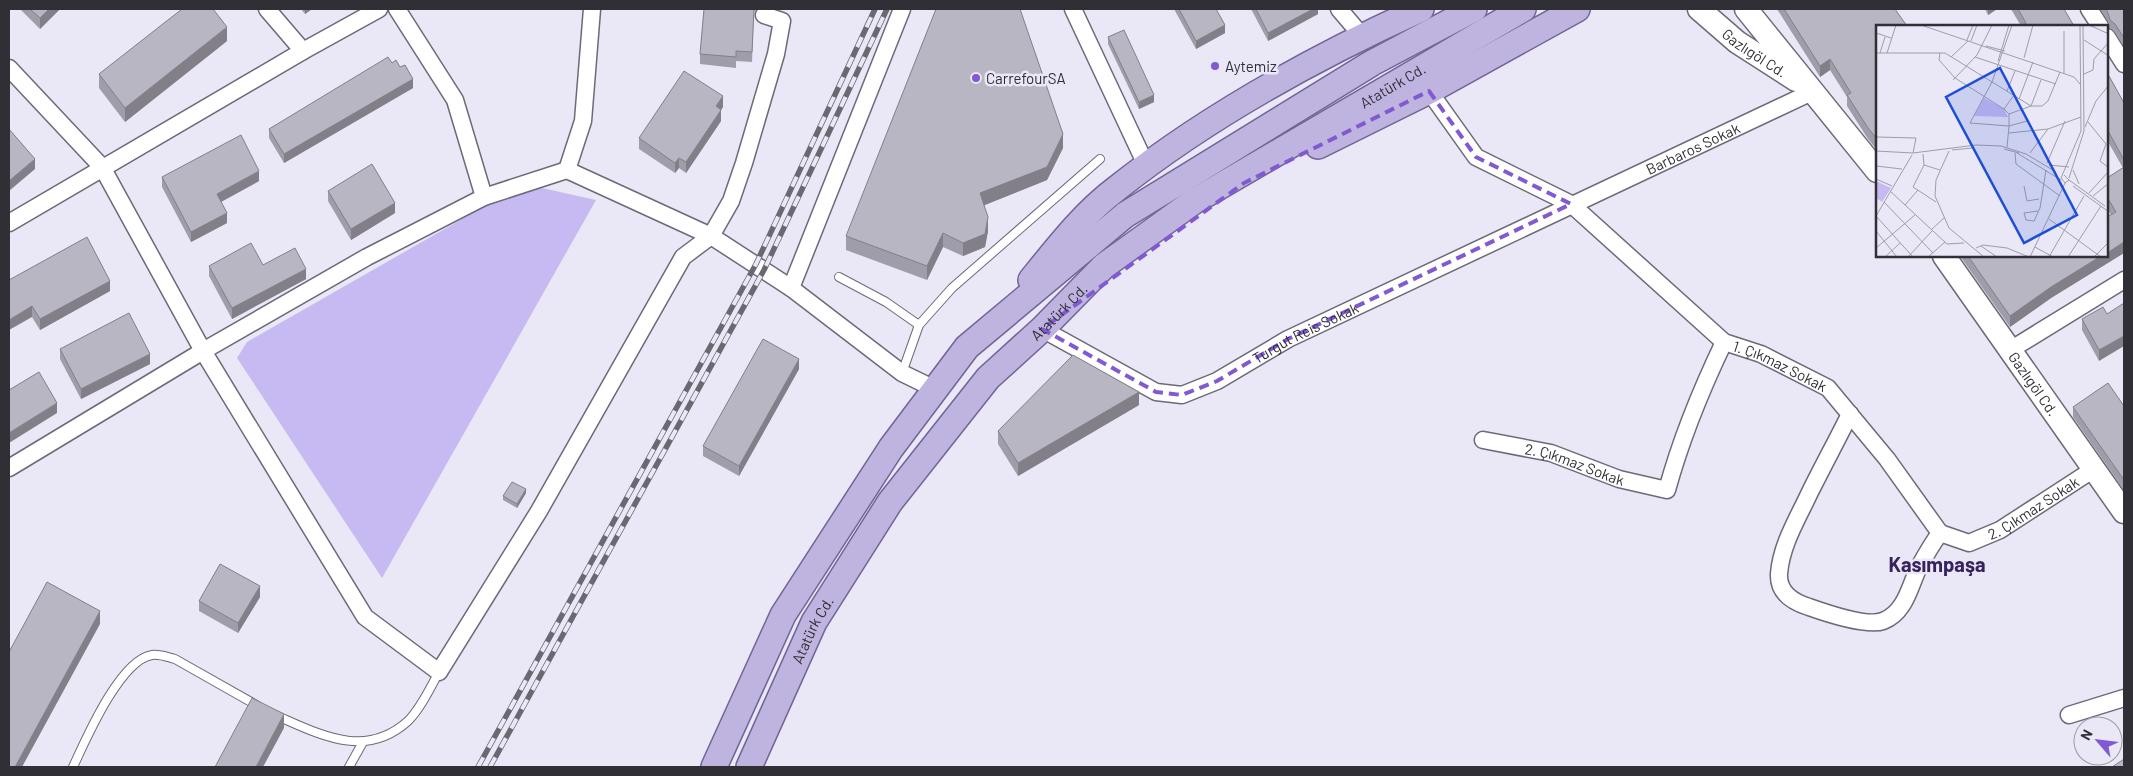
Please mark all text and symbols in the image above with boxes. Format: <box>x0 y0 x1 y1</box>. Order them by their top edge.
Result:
street label: Gazlıgöl Cd. <box>1719 24 1790 81</box>
inset map <box>1876 25 2108 258</box>
place label: Aytemiz <box>1225 57 1277 75</box>
street label: Atatürk Cd. <box>1356 59 1429 112</box>
marker: Aytemiz <box>1209 60 1221 72</box>
place label: CarrefourSA <box>986 69 1066 87</box>
marker: CarrefourSA <box>970 72 982 84</box>
street label: Barbaros Sokak <box>1643 118 1743 178</box>
street label: Atatürk Cd. <box>1027 279 1091 344</box>
street label: Turgut Reis Sokak <box>1249 298 1362 367</box>
street label: 1. Çıkmaz Sokak <box>1731 337 1830 395</box>
street label: Gazlıgöl Cd. <box>2005 348 2062 419</box>
street label: 2. Çıkmaz Sokak <box>1523 439 1626 489</box>
street label: 2. Çıkmaz Sokak <box>1985 472 2082 543</box>
district label: Kasımpaşa <box>1888 552 1986 576</box>
street label: Atatürk Cd. <box>788 593 837 666</box>
north arrow <box>2073 716 2123 766</box>
text: N <box>2076 727 2096 743</box>

